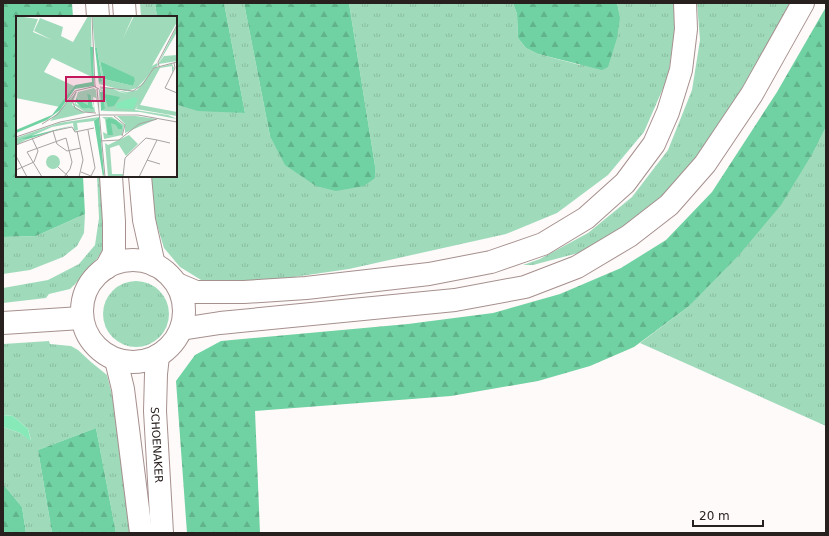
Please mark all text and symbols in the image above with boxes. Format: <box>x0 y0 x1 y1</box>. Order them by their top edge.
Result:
inset map <box>16 16 177 177</box>
street label: SCHOENAKER <box>148 407 166 484</box>
scale bar <box>693 502 763 528</box>
text: 20 m <box>699 509 730 523</box>

